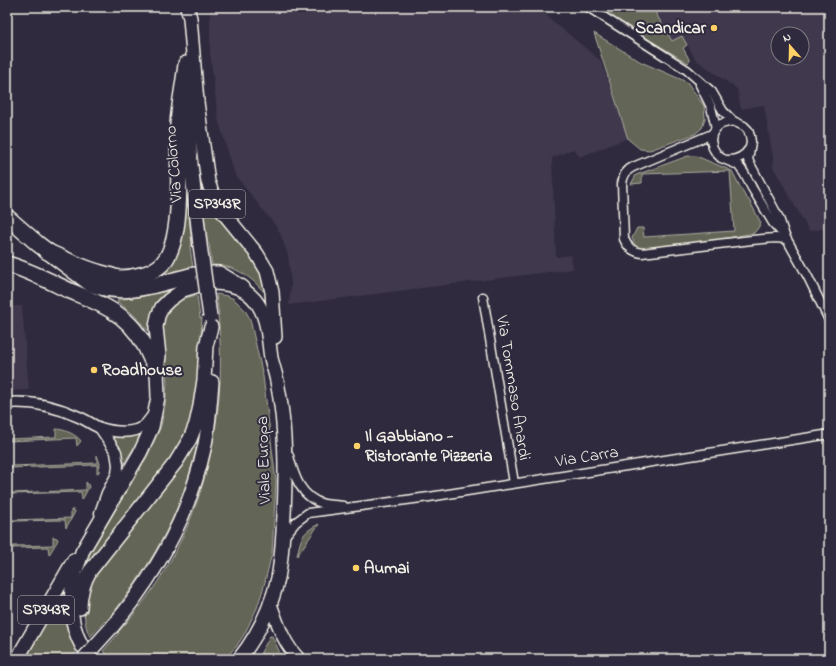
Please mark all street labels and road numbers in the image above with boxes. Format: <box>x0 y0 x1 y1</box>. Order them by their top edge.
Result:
street label: Via Colorno <box>158 124 190 205</box>
road number: SP343R <box>189 190 245 218</box>
street label: Via Tommaso Anardi <box>489 313 537 462</box>
street label: Viale Europa <box>250 415 278 506</box>
street label: Via Carra <box>553 440 620 474</box>
road number: SP343R <box>18 596 74 624</box>

